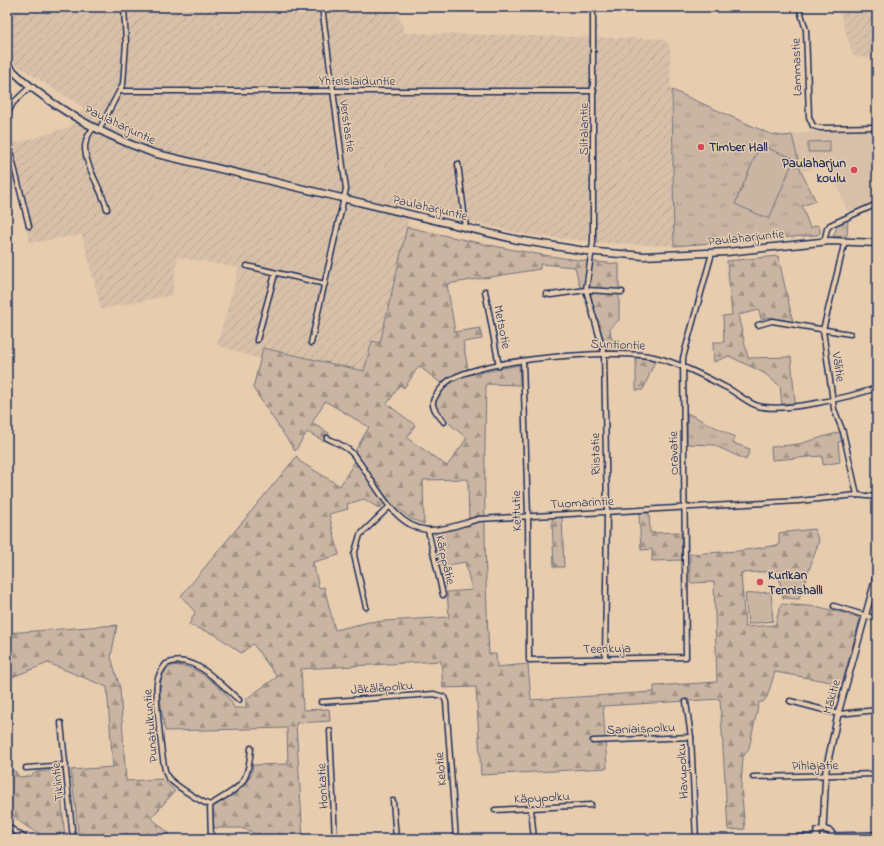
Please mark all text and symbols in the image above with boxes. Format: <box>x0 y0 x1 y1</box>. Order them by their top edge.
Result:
street label: Lammastie <box>786 37 808 96</box>
street label: Yhteislaiduntie <box>319 72 395 91</box>
street label: Verstastie <box>334 97 360 154</box>
street label: Paulaharjuntie <box>81 100 159 150</box>
street label: Siltalantie <box>575 103 594 155</box>
place label: Timber Hall <box>709 138 768 157</box>
marker: Timber Hall <box>696 142 706 152</box>
place label: Paulaharjun koulu <box>782 154 847 188</box>
marker: Paulaharjun koulu <box>849 165 859 175</box>
street label: Paulaharjuntie <box>391 190 470 226</box>
street label: Paulaharjuntie <box>707 225 785 251</box>
street label: Metsotie <box>488 304 516 351</box>
street label: Suntiontie <box>590 335 646 355</box>
street label: Välitie <box>826 350 850 383</box>
street label: Oravatie <box>664 431 684 475</box>
street label: Riistatie <box>586 432 606 475</box>
street label: Kettutie <box>507 490 527 532</box>
street label: Tuomarintie <box>550 492 614 514</box>
street label: Kärppätie <box>430 533 460 587</box>
place label: Kurikan Tennishalli <box>768 566 823 600</box>
marker: Kurikan Tennishalli <box>755 577 765 587</box>
street label: Teerikuja <box>583 639 631 659</box>
street label: Jäkäläpolku <box>350 676 414 700</box>
street label: Mäkitie <box>818 677 846 716</box>
street label: Punatulkuntie <box>138 688 164 763</box>
street label: Saniaispolku <box>606 718 676 740</box>
street label: Havupolku <box>672 743 694 799</box>
street label: Kelotie <box>430 751 452 787</box>
street label: Pihlajatie <box>792 756 839 776</box>
street label: Tiklintie <box>46 761 69 802</box>
street label: Honkatie <box>312 762 334 809</box>
street label: Käpypolku <box>514 787 570 810</box>

